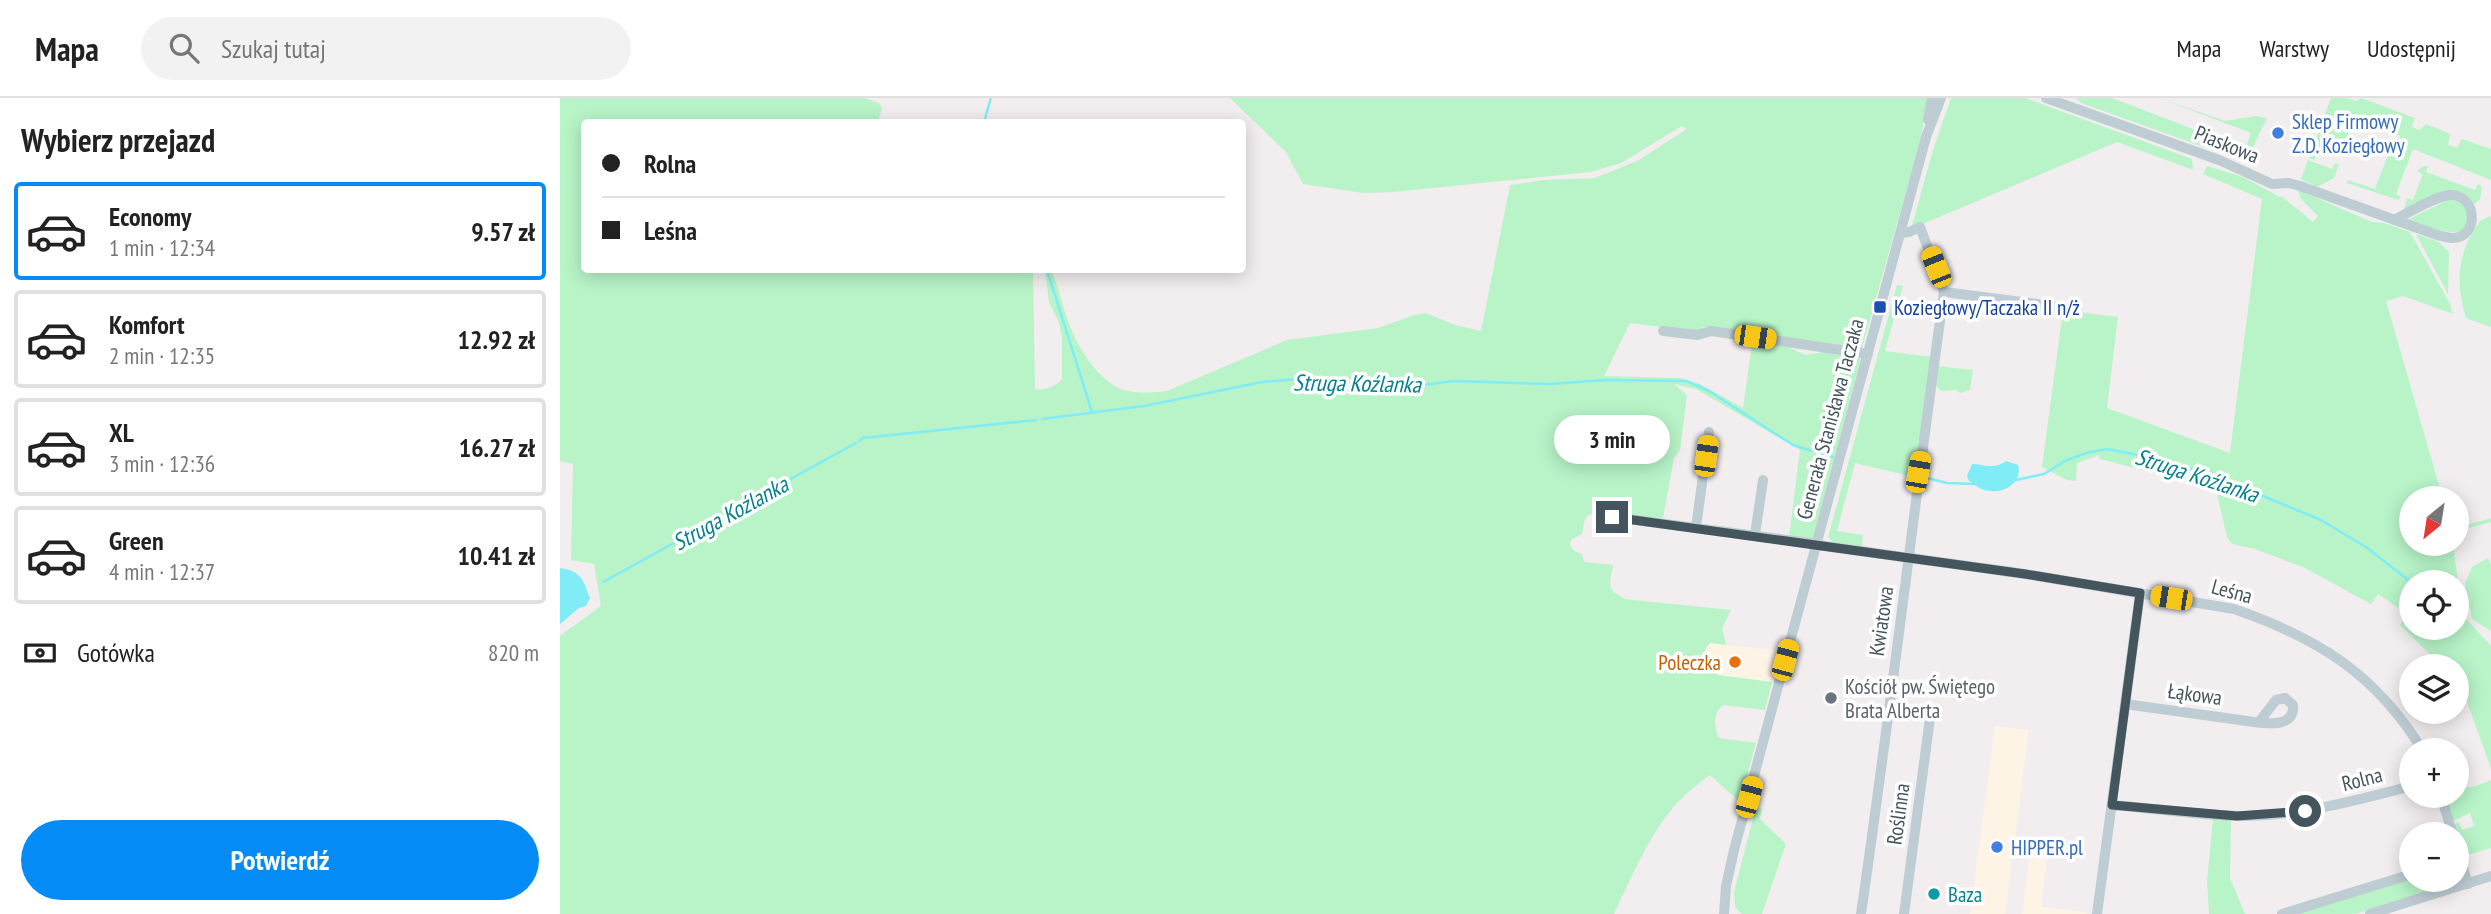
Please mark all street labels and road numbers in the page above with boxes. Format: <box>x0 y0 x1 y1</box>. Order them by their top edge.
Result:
street label: Piaskowa <box>2191 119 2263 169</box>
street label: Generała Stanisława Taczaka <box>1790 316 1870 522</box>
street label: Leśna <box>2209 573 2255 609</box>
street label: Kwiatowa <box>1863 584 1899 658</box>
street label: Łąkowa <box>2166 677 2224 711</box>
street label: Rolna <box>2339 761 2385 797</box>
street label: Roślinna <box>1880 782 1916 846</box>

